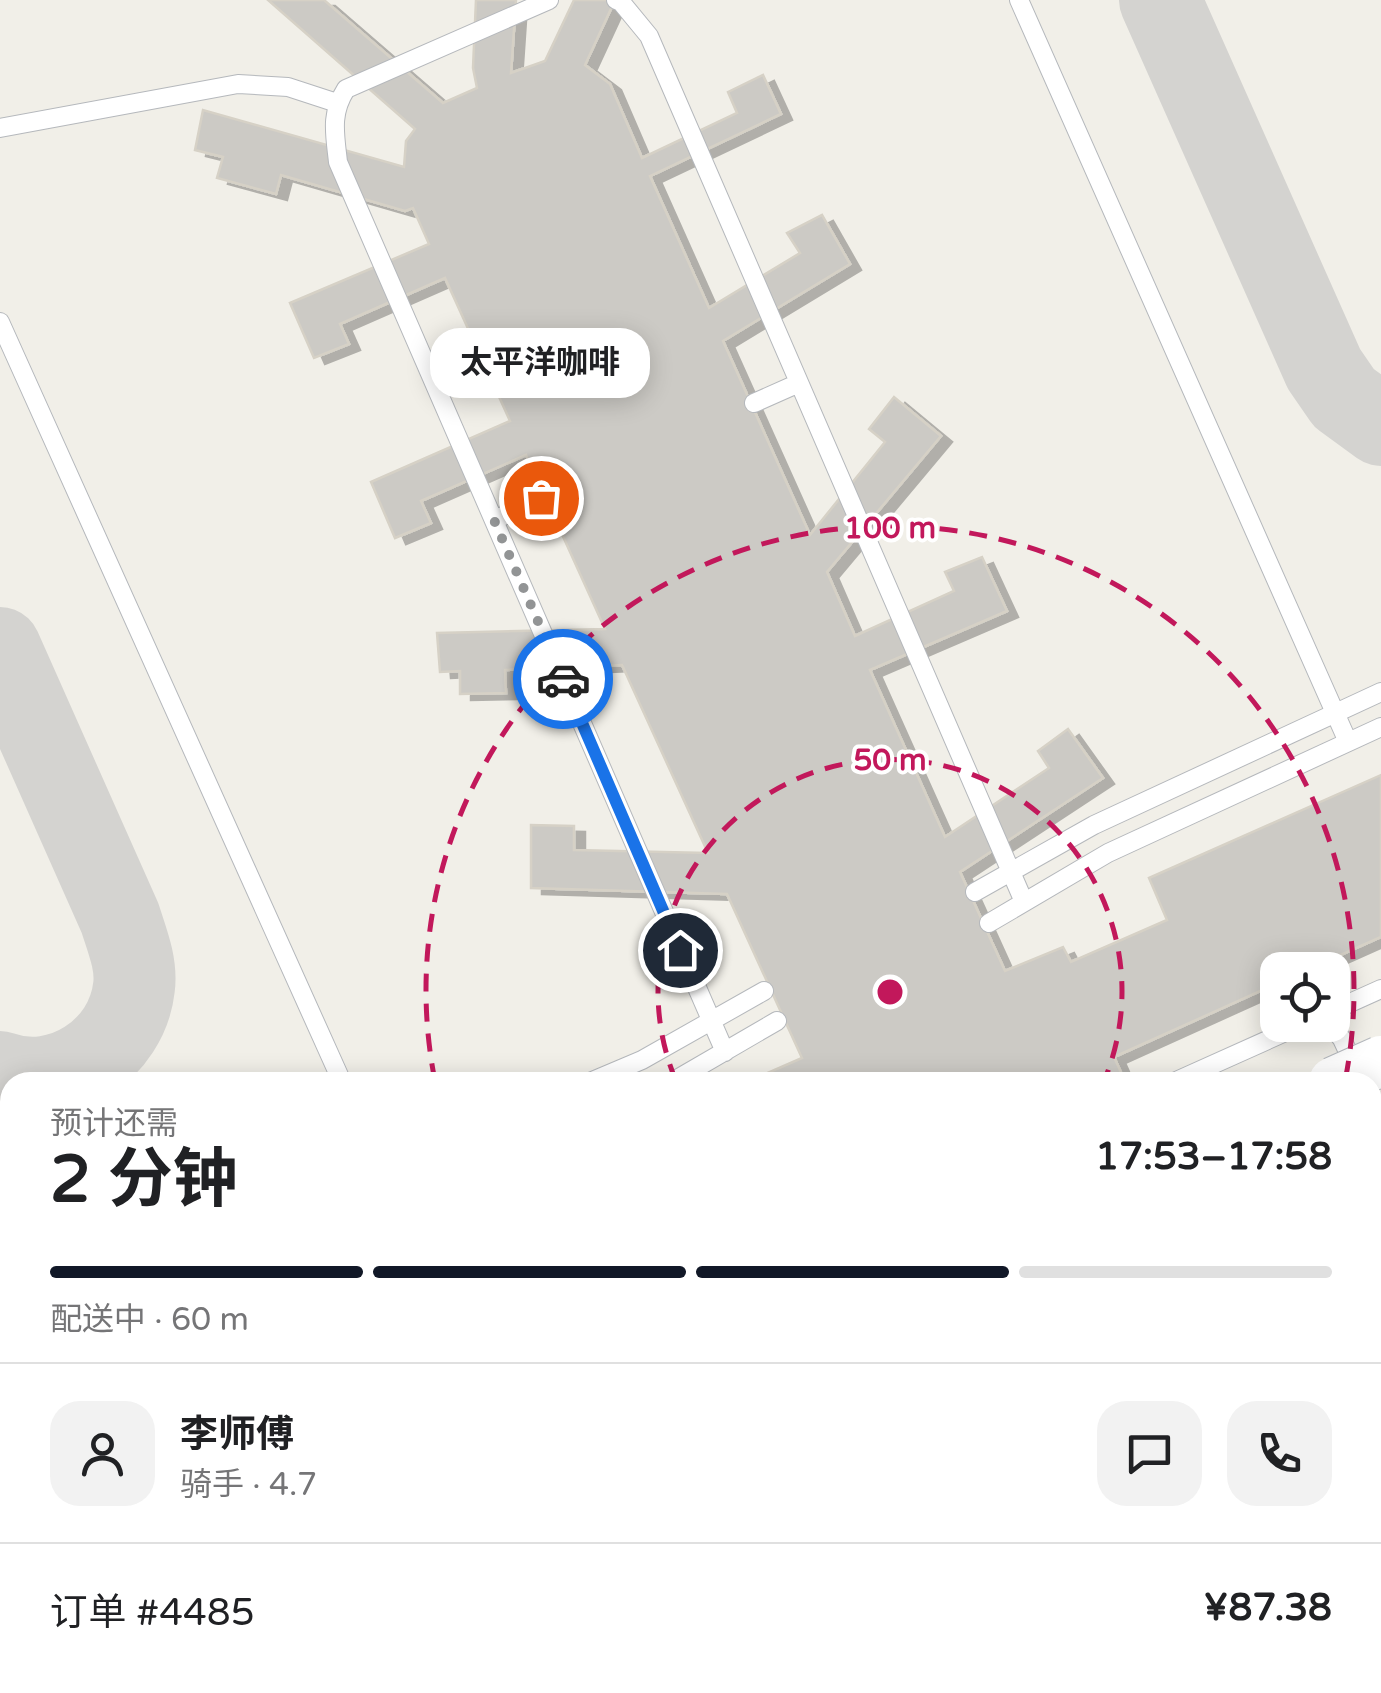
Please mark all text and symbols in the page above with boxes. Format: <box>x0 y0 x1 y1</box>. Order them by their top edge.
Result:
callout: 太平洋咖啡 <box>431 328 651 398</box>
text: 太平洋咖啡 <box>460 344 620 382</box>
pin <box>499 456 584 541</box>
icon: bag <box>514 471 569 526</box>
text: 100 m <box>844 510 936 547</box>
courier <box>513 629 613 729</box>
icon: car <box>536 652 591 707</box>
text: 50 m <box>853 742 927 779</box>
pin <box>638 908 723 993</box>
icon: home <box>653 923 708 978</box>
map controls <box>1260 952 1350 1042</box>
button: locate <box>1260 952 1350 1042</box>
centre of rings <box>872 974 908 1010</box>
text: 预计还需 <box>50 1105 178 1143</box>
text: 17:53–17:58 <box>1095 1134 1332 1180</box>
text: 2 分钟 <box>50 1141 238 1220</box>
text: 配送中 · 60 m <box>50 1301 249 1339</box>
button: person <box>50 1401 155 1506</box>
button: chat <box>1097 1401 1202 1506</box>
button: phone <box>1227 1401 1332 1506</box>
text: 李师傅 <box>180 1412 294 1458</box>
text: 骑手 · 4.7 <box>180 1466 317 1504</box>
text: ¥87.38 <box>1204 1585 1332 1631</box>
text: 订单 #4485 <box>50 1590 255 1636</box>

